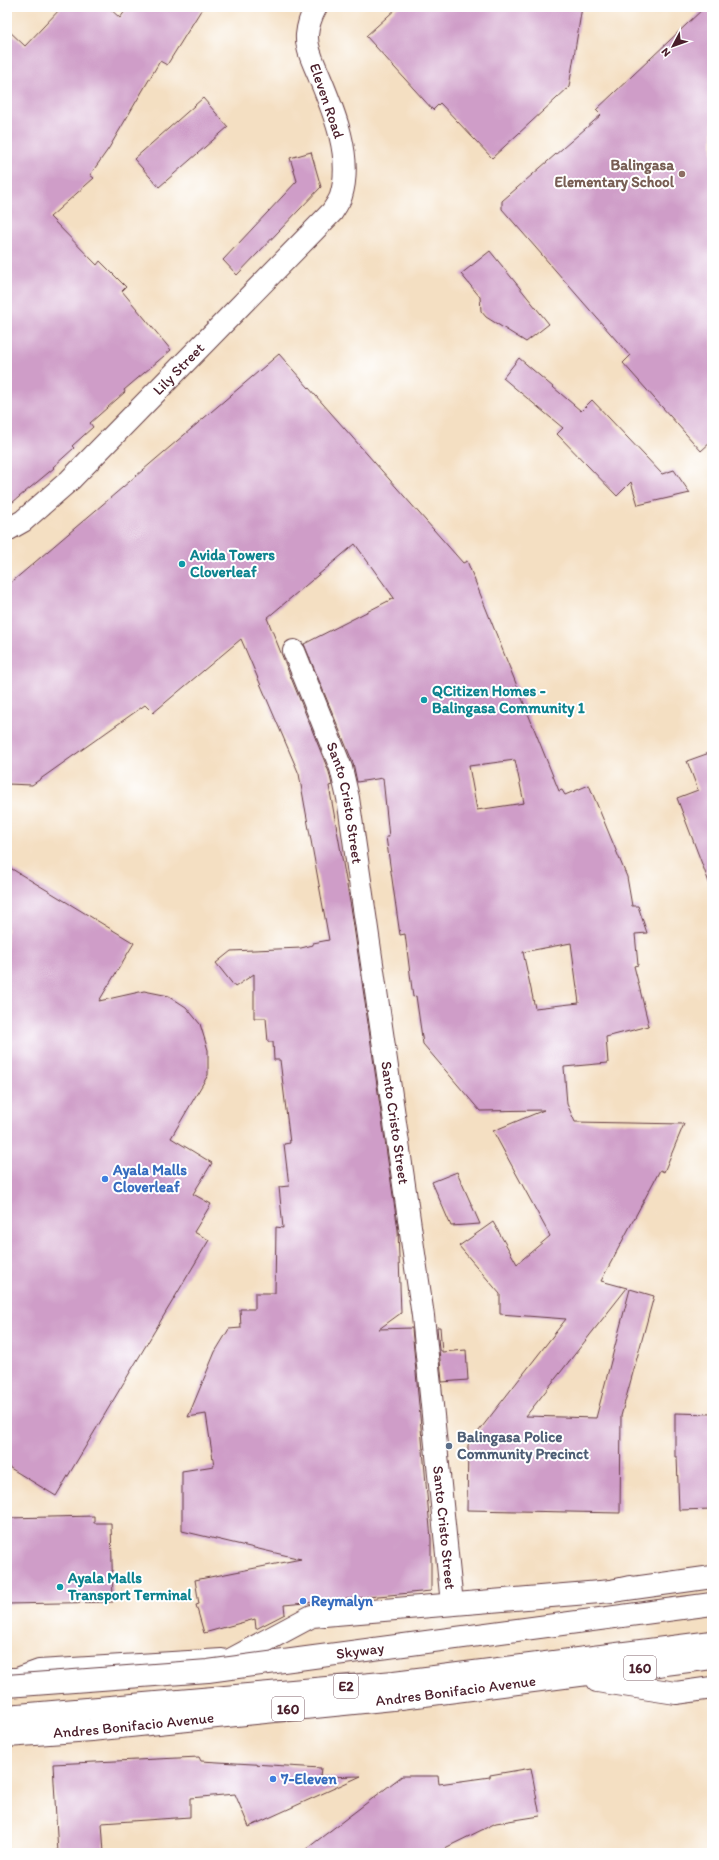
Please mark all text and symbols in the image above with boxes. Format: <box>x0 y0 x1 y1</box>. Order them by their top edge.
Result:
north arrow <box>653 26 693 66</box>
text: N <box>658 45 673 59</box>
street label: Eleven Road <box>306 61 349 142</box>
place label: Balingasa Elementary School <box>554 156 675 192</box>
marker: Balingasa Elementary School <box>677 169 687 179</box>
street label: Lily Street <box>149 339 208 399</box>
place label: Avida Towers Cloverleaf <box>189 546 275 581</box>
marker: Avida Towers Cloverleaf <box>177 559 187 569</box>
place label: QCitizen Homes - Balingasa Community 1 <box>432 682 585 718</box>
marker: QCitizen Homes - Balingasa Community 1 <box>419 695 429 705</box>
street label: Santo Cristo Street <box>323 739 366 865</box>
street label: Santo Cristo Street <box>377 1060 413 1186</box>
place label: Ayala Malls Cloverleaf <box>112 1161 187 1196</box>
marker: Ayala Malls Cloverleaf <box>100 1174 110 1184</box>
place label: Balingasa Police Community Precinct <box>457 1428 589 1464</box>
marker: Balingasa Police Community Precinct <box>444 1441 454 1451</box>
street label: Santo Cristo Street <box>429 1465 460 1591</box>
place label: Ayala Malls Transport Terminal <box>67 1569 192 1605</box>
marker: Ayala Malls Transport Terminal <box>55 1582 65 1592</box>
place label: Reymalyn <box>311 1592 374 1611</box>
marker: Reymalyn <box>298 1596 308 1606</box>
street label: Skyway <box>335 1639 385 1663</box>
road number: 160 <box>624 1656 656 1680</box>
street label: Andres Bonifacio Avenue <box>375 1672 537 1710</box>
road number: E2 <box>334 1674 358 1698</box>
road number: 160 <box>272 1697 304 1721</box>
street label: Andres Bonifacio Avenue <box>52 1708 215 1742</box>
place label: 7-Eleven <box>280 1770 337 1788</box>
marker: 7-Eleven <box>268 1774 278 1784</box>

